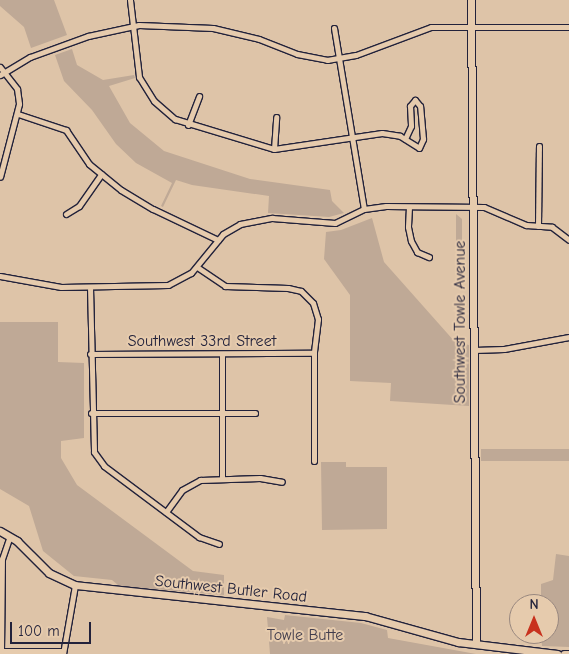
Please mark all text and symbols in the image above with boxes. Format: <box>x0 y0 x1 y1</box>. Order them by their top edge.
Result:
street label: Southwest Towle Avenue <box>450 241 470 403</box>
street label: Southwest 33rd Street <box>128 331 276 351</box>
street label: Southwest Butler Road <box>154 571 308 607</box>
north arrow <box>509 594 559 644</box>
text: N <box>529 596 539 613</box>
scale bar <box>12 612 94 644</box>
text: 100 m <box>18 622 60 640</box>
park label: Towle Butte <box>267 625 343 645</box>

